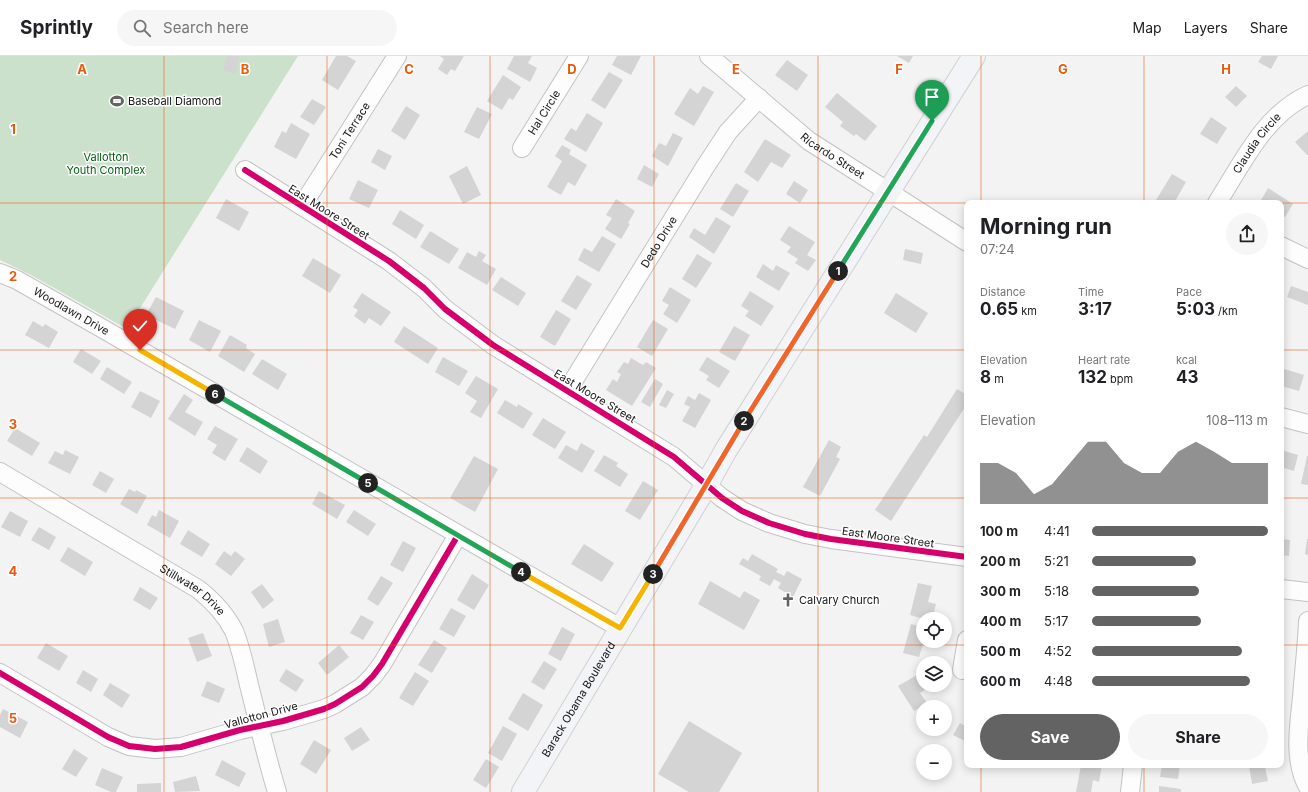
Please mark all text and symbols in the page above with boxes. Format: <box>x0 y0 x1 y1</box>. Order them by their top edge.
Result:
search box <box>117 10 397 46</box>
text: Sprintly <box>20 16 93 39</box>
icon: search <box>131 17 153 39</box>
text: Search here <box>163 18 249 37</box>
text: Map <box>1133 19 1162 36</box>
text: Layers <box>1184 19 1228 36</box>
text: Share <box>1250 19 1288 36</box>
text: A <box>77 61 87 77</box>
text: B <box>241 61 250 77</box>
text: C <box>404 61 414 77</box>
text: D <box>567 61 577 77</box>
text: E <box>732 61 740 77</box>
text: F <box>895 61 903 77</box>
text: G <box>1058 61 1068 77</box>
text: H <box>1221 61 1231 77</box>
pin <box>915 80 949 121</box>
icon: arrive <box>921 86 943 108</box>
street label: Hal Circle <box>525 87 563 137</box>
sports icon: Baseball Diamond <box>109 93 125 109</box>
place label: Baseball Diamond <box>128 94 221 108</box>
street label: Toni Terrace <box>326 100 373 162</box>
street label: Claudia Circle <box>1230 110 1284 176</box>
text: 1 <box>10 121 16 137</box>
street label: Ricardo Street <box>797 130 868 182</box>
park label: Vallotton Youth Complex <box>67 150 145 177</box>
street label: East Moore Street <box>286 181 372 243</box>
text: Morning run <box>980 213 1112 239</box>
button: share <box>1226 213 1268 255</box>
street label: Dedo Drive <box>638 214 680 270</box>
text: 07:24 <box>980 241 1015 257</box>
pin: 1 <box>828 261 848 281</box>
text: 1 <box>836 264 840 278</box>
text: 2 <box>9 268 17 284</box>
street label: Woodlawn Drive <box>31 284 112 338</box>
text: Distance <box>980 285 1025 299</box>
text: Time <box>1078 285 1104 299</box>
text: Pace <box>1176 285 1202 299</box>
text: 0.65 <box>980 299 1018 319</box>
text: 3:17 <box>1078 299 1112 319</box>
text: 5:03 <box>1176 299 1215 319</box>
text: km <box>1018 304 1037 318</box>
text: /km <box>1215 304 1238 318</box>
pin <box>123 309 157 350</box>
icon: check <box>129 315 151 337</box>
text: Elevation <box>980 353 1027 367</box>
text: Heart rate <box>1078 353 1130 367</box>
text: kcal <box>1176 353 1197 367</box>
street label: East Moore Street <box>552 366 639 426</box>
text: 8 <box>980 367 991 387</box>
text: 132 <box>1078 367 1107 387</box>
text: 43 <box>1176 367 1198 387</box>
text: m <box>991 372 1004 386</box>
text: bpm <box>1107 372 1133 386</box>
pin: 6 <box>205 384 225 404</box>
text: 6 <box>211 387 219 401</box>
pin: 2 <box>734 411 754 431</box>
text: Elevation <box>980 412 1036 428</box>
text: 108–113 m <box>1206 412 1268 428</box>
text: 2 <box>741 414 747 428</box>
text: 3 <box>9 416 17 432</box>
pin: 5 <box>358 473 378 493</box>
text: 5 <box>364 476 372 490</box>
text: 100 m <box>980 523 1018 539</box>
text: 4:41 <box>1044 523 1070 539</box>
street label: East Moore Street <box>841 524 935 550</box>
text: 200 m <box>980 553 1021 569</box>
text: 5:21 <box>1044 553 1069 569</box>
street label: Stillwater Drive <box>157 561 228 618</box>
pin: 4 <box>511 562 531 582</box>
text: 4 <box>9 563 18 579</box>
pin: 3 <box>643 564 663 584</box>
text: 4 <box>517 565 525 579</box>
text: 3 <box>649 567 657 581</box>
text: 300 m <box>980 583 1021 599</box>
text: 5:18 <box>1044 583 1069 599</box>
church icon: Calvary Church <box>780 592 796 608</box>
place label: Calvary Church <box>799 593 880 607</box>
map controls <box>916 612 952 780</box>
button: locate <box>916 612 952 648</box>
text: 400 m <box>980 613 1021 629</box>
text: 5:17 <box>1044 613 1068 629</box>
street label: Barack Obama Boulevard <box>539 639 618 759</box>
text: 500 m <box>980 643 1021 659</box>
text: 4:52 <box>1044 643 1072 659</box>
button: layers <box>916 656 952 692</box>
text: 600 m <box>980 673 1021 689</box>
text: 4:48 <box>1044 673 1073 689</box>
street label: Vallotton Drive <box>223 698 299 732</box>
button: + <box>916 700 952 736</box>
text: 5 <box>9 710 17 726</box>
button: Save <box>980 714 1120 760</box>
button: Share <box>1128 714 1268 760</box>
button: − <box>916 744 952 780</box>

